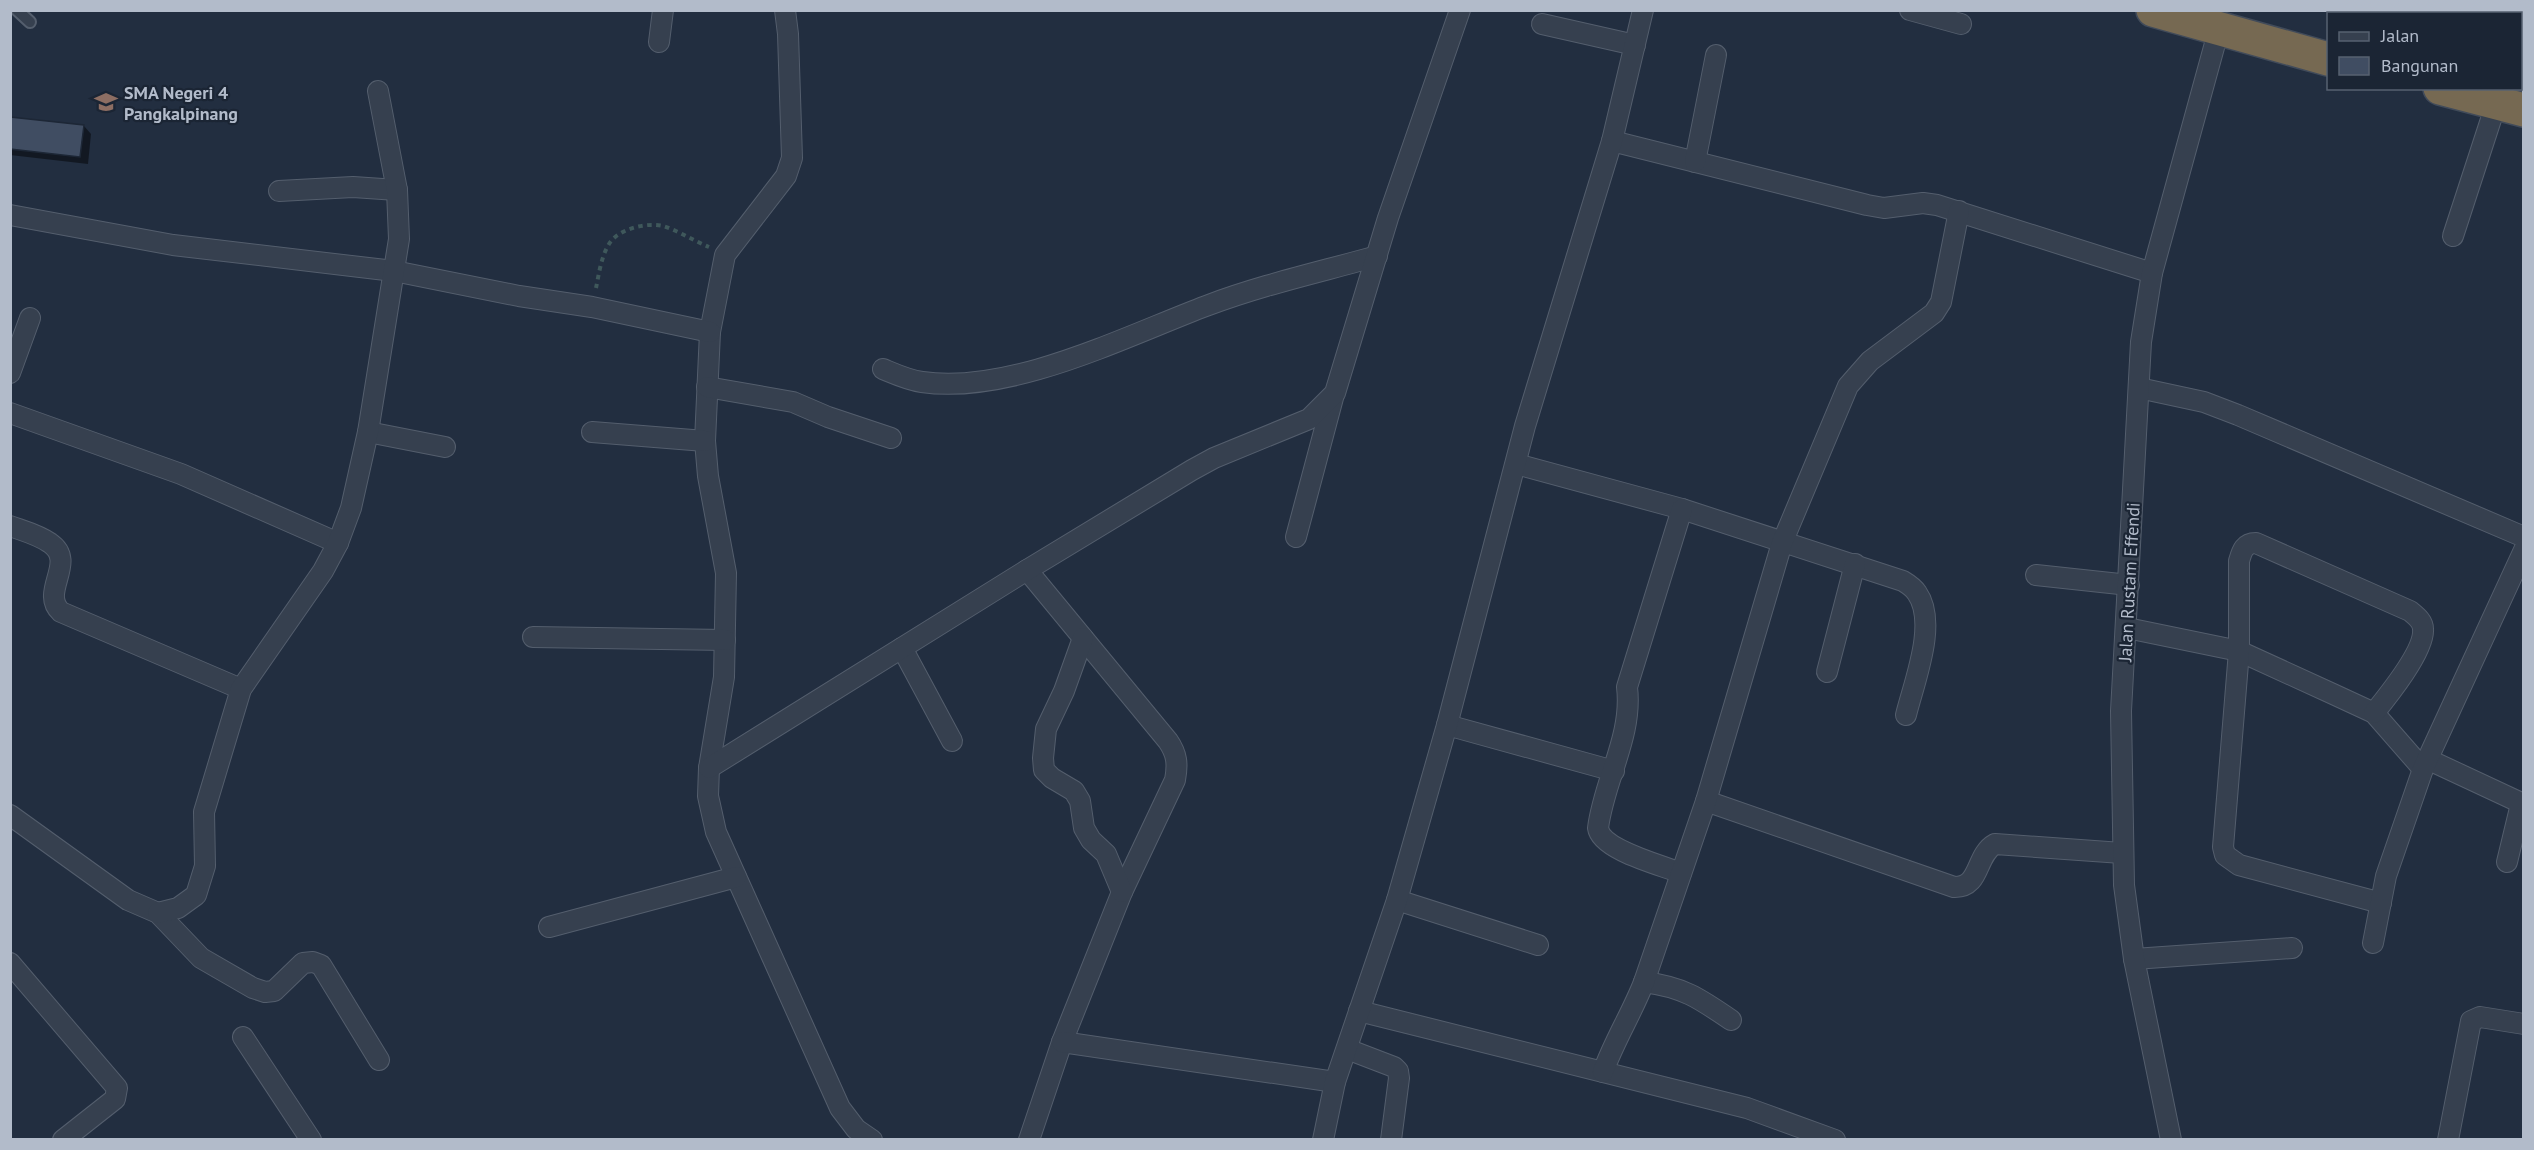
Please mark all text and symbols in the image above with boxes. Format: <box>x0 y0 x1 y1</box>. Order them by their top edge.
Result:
legend <box>2327 12 2522 90</box>
text: Jalan <box>2380 24 2419 47</box>
text: Bangunan <box>2381 54 2458 77</box>
place label: SMA Negeri 4 Pangkalpinang <box>124 81 238 125</box>
school or university icon: SMA Negeri 4 Pangkalpinang <box>93 89 119 115</box>
street label: Jalan Rustam Effendi <box>2113 502 2145 663</box>

